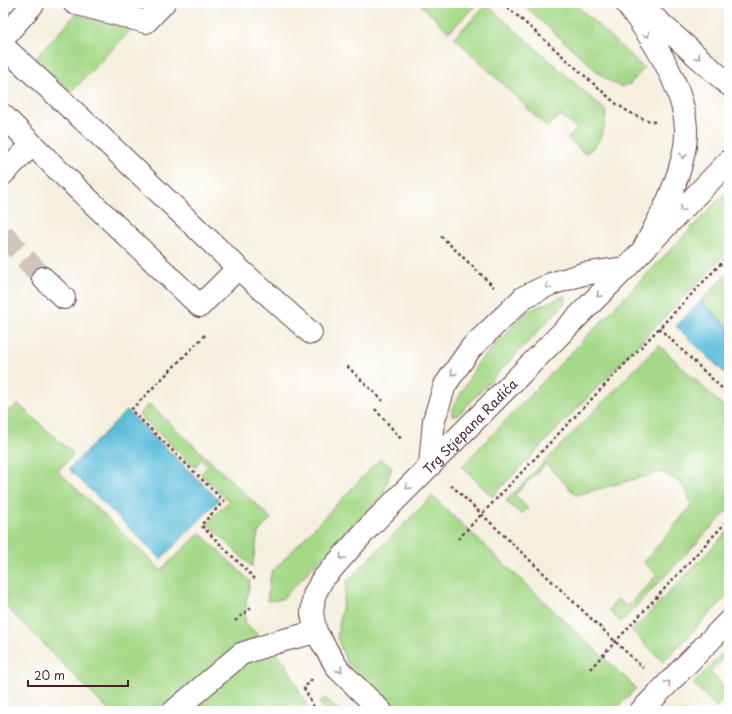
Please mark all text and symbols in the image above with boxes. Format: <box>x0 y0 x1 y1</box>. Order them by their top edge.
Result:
one-way arrow <box>642 31 650 38</box>
one-way arrow <box>693 53 701 60</box>
one-way arrow <box>679 153 687 159</box>
one-way arrow <box>680 204 687 212</box>
one-way arrow <box>544 281 552 289</box>
one-way arrow <box>596 290 604 298</box>
one-way arrow <box>451 369 458 376</box>
street label: Trg Stjepana Radića <box>418 374 521 478</box>
one-way arrow <box>405 482 413 490</box>
one-way arrow <box>340 553 347 560</box>
scale bar <box>28 662 128 688</box>
text: 20 m <box>34 666 65 684</box>
one-way arrow <box>336 666 343 673</box>
one-way arrow <box>663 680 671 688</box>

